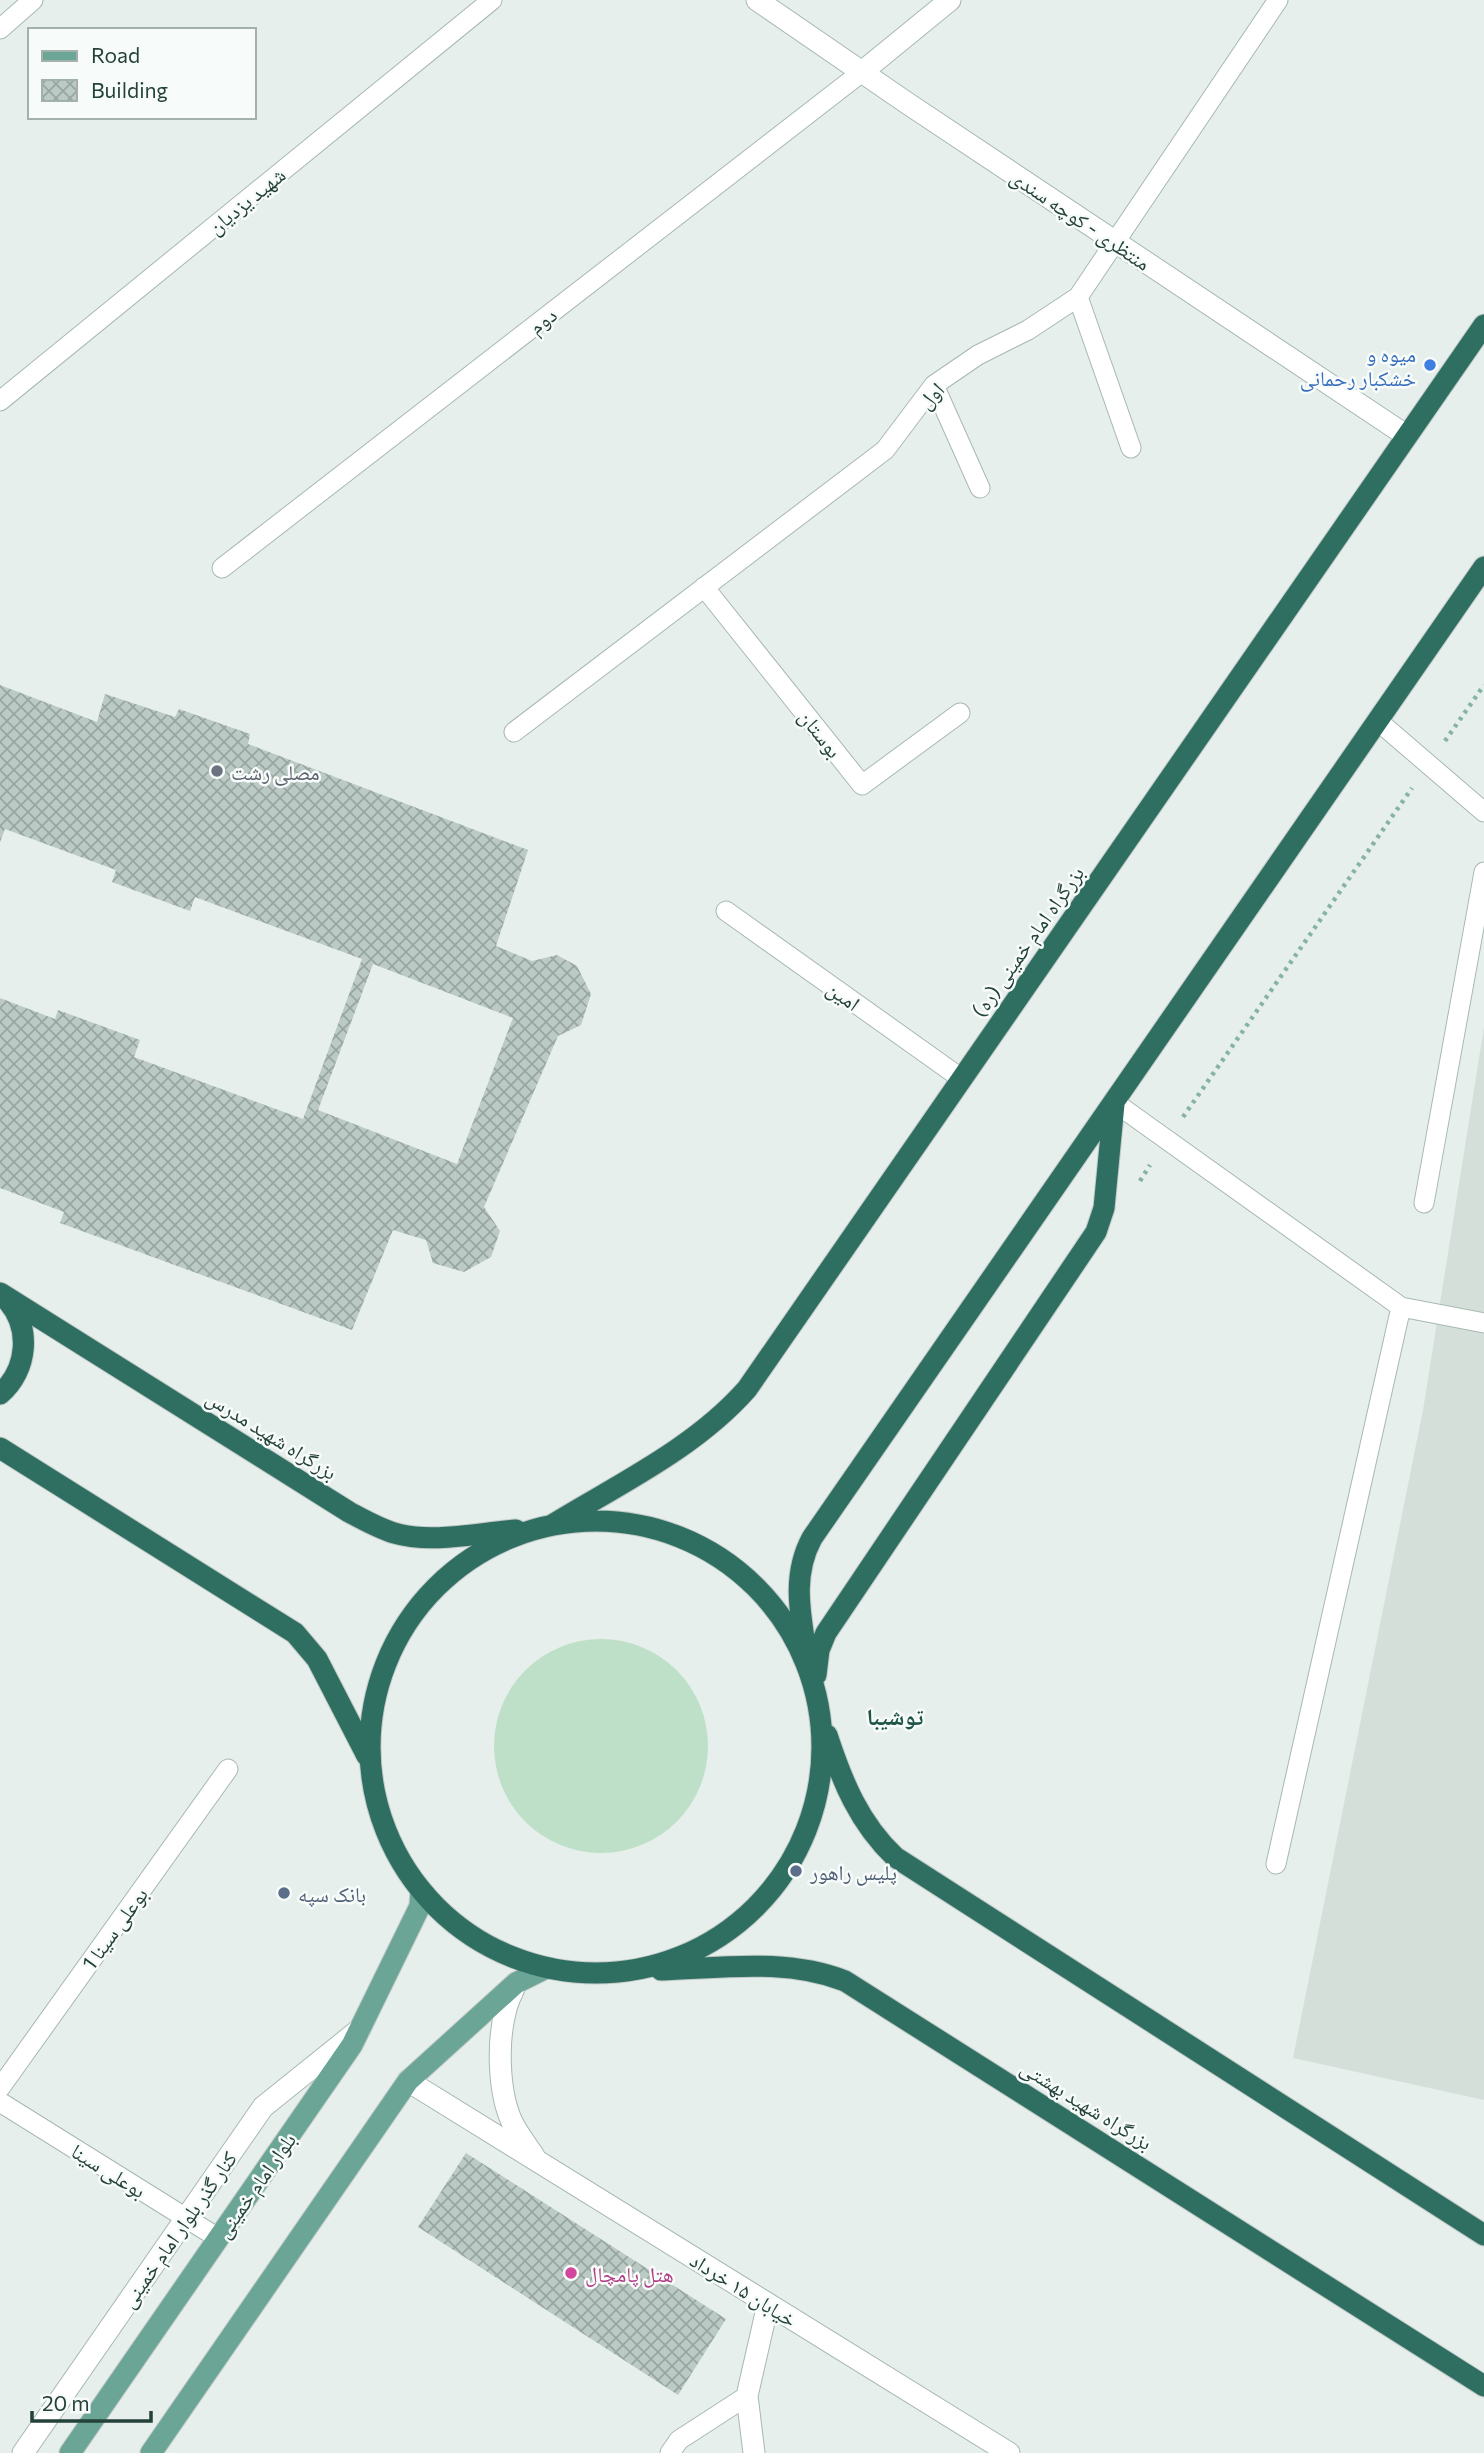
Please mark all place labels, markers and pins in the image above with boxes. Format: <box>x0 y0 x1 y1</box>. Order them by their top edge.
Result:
place label: میوه و خشکبار رحمانی <box>1300 341 1416 392</box>
marker: میوه و خشکبار رحمانی <box>1422 357 1438 373</box>
place label: مصلی رشت <box>231 759 320 786</box>
marker: مصلی رشت <box>209 763 225 779</box>
place label: پلیس راهور <box>809 1859 897 1886</box>
marker: پلیس راهور <box>788 1863 804 1879</box>
place label: بانک سپه <box>298 1881 366 1907</box>
marker: بانک سپه <box>276 1885 292 1901</box>
place label: هتل پامچال <box>585 2261 674 2288</box>
marker: هتل پامچال <box>563 2265 579 2281</box>

